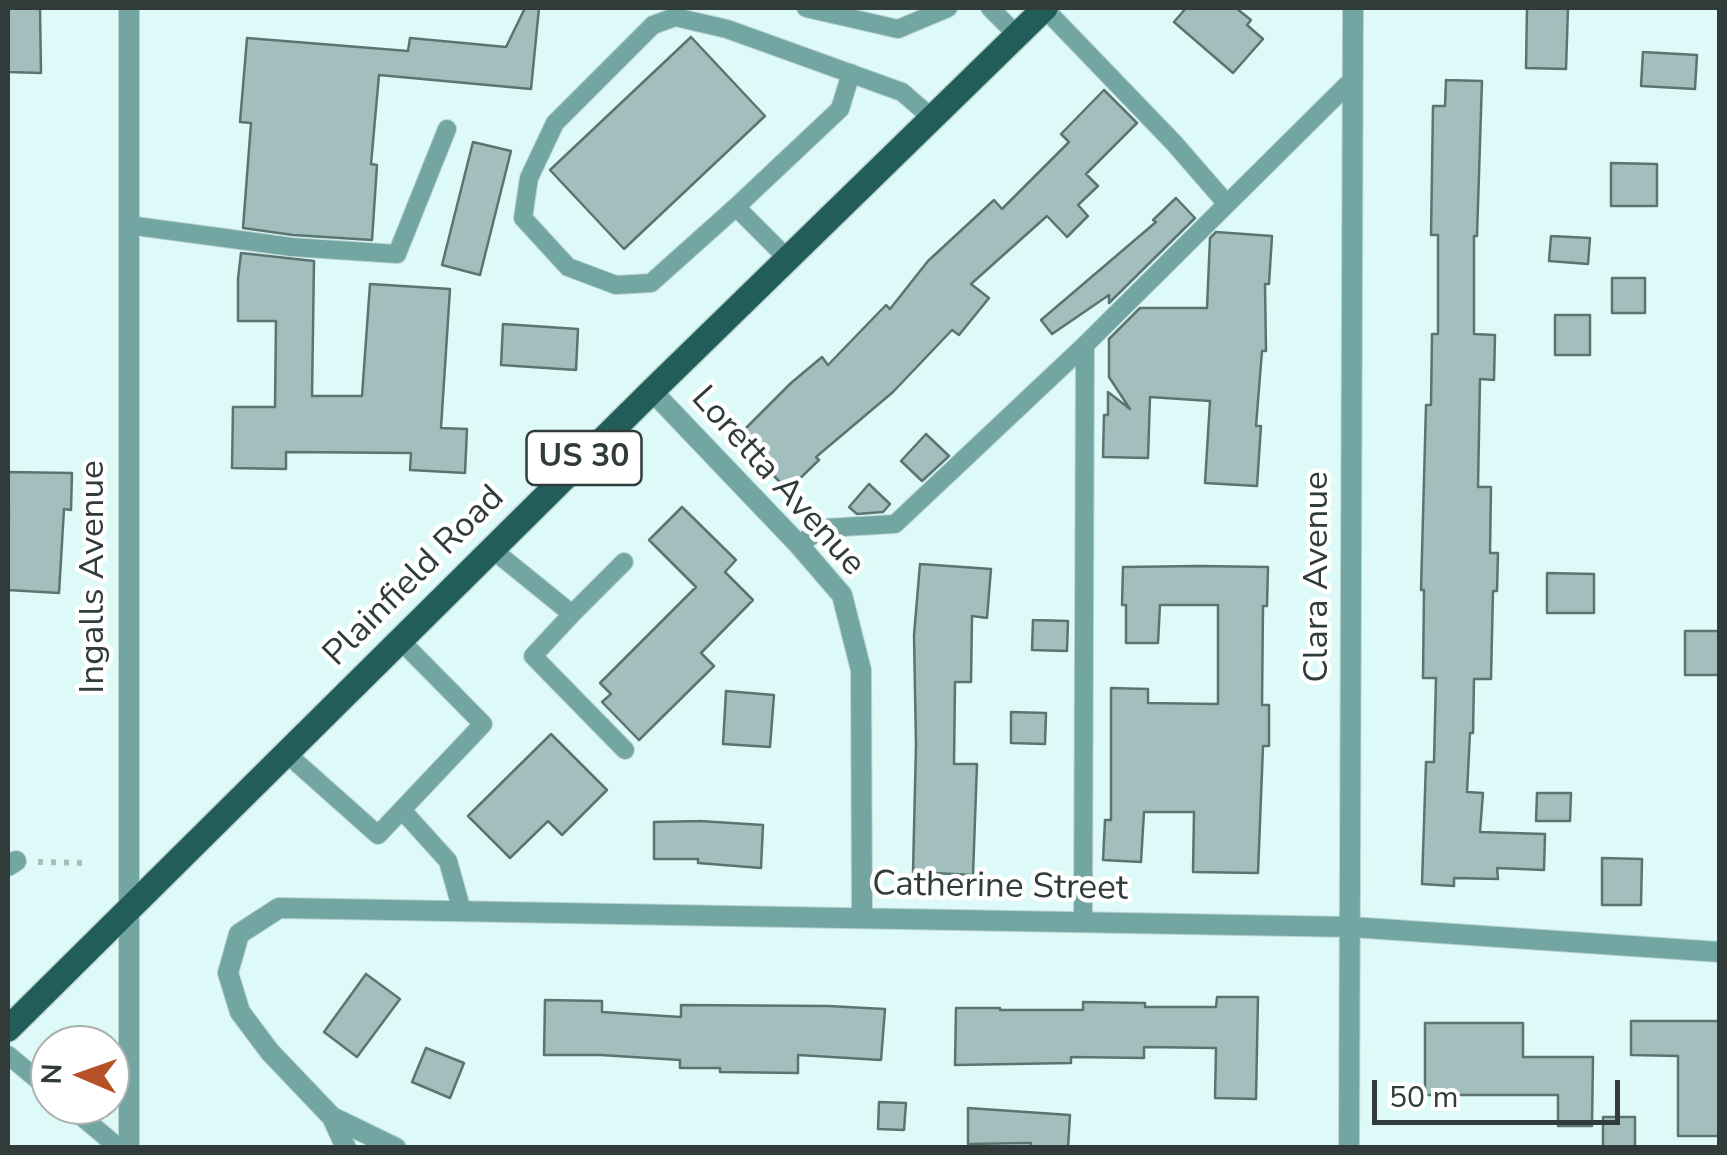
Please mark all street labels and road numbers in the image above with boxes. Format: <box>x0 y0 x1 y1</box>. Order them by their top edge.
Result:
street label: Loretta Avenue <box>681 379 873 585</box>
road number: US 30 <box>526 431 642 485</box>
street label: Ingalls Avenue <box>74 460 116 694</box>
street label: Clara Avenue <box>1298 471 1340 683</box>
street label: Plainfield Road <box>316 478 514 676</box>
street label: Catherine Street <box>872 865 1128 911</box>

